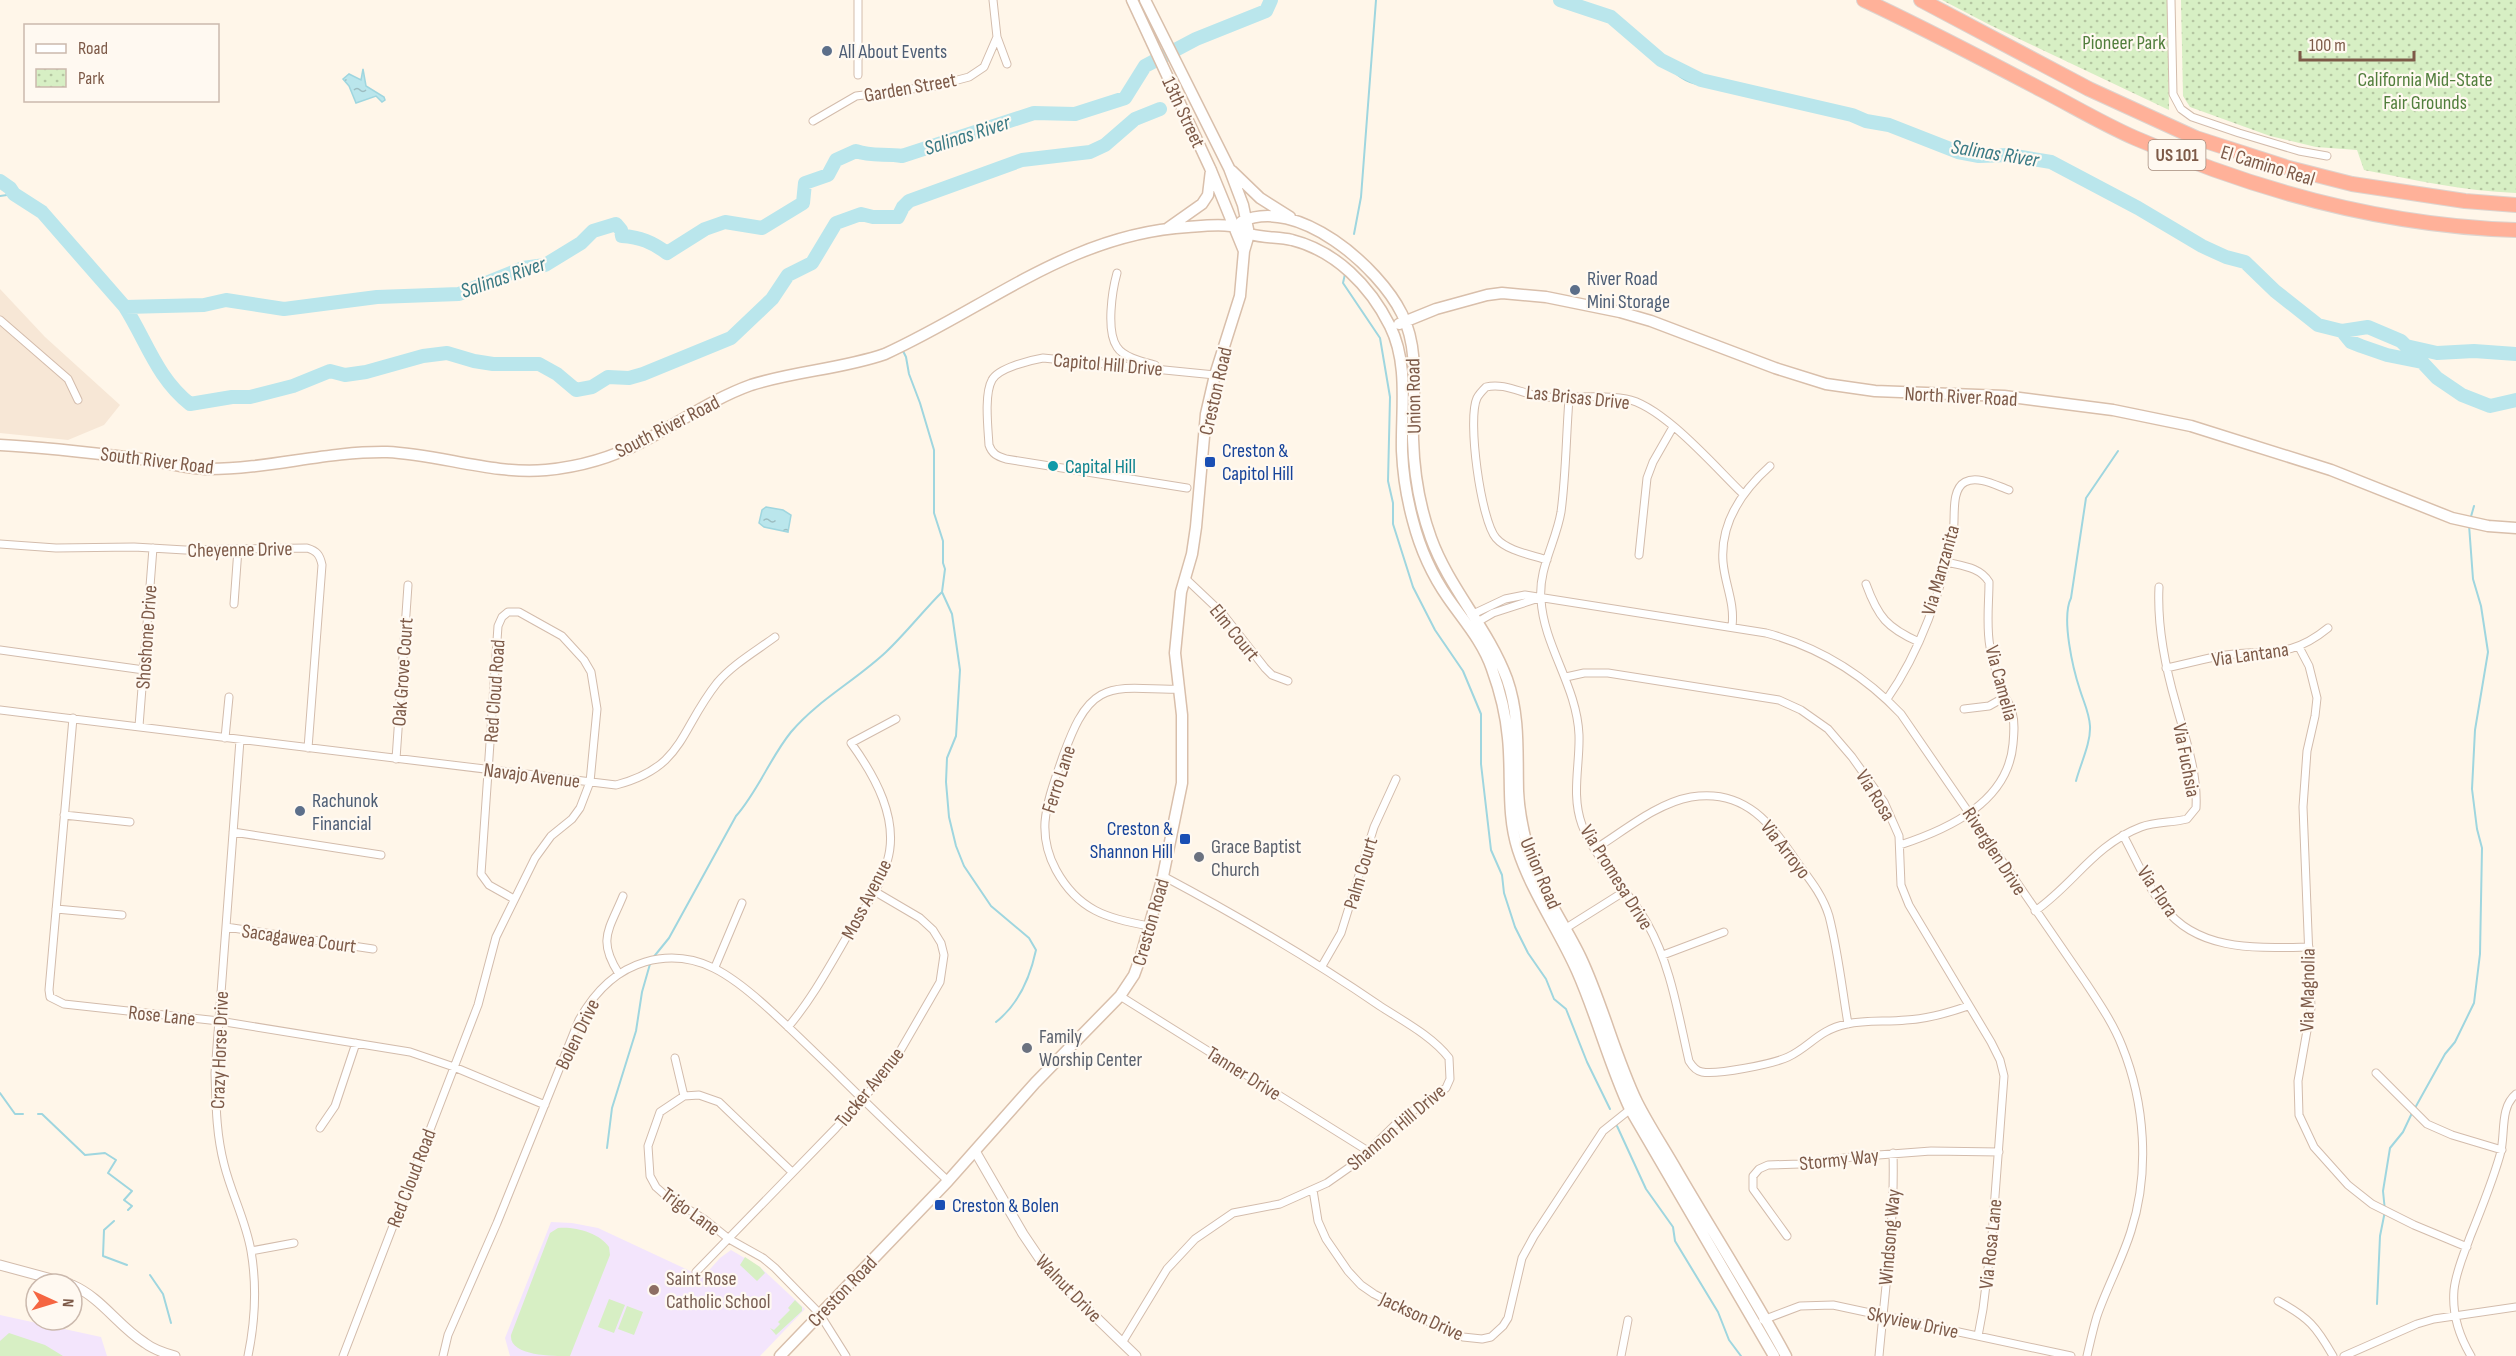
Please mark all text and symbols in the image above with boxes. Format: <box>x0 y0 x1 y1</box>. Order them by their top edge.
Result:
legend <box>24 24 219 102</box>
scale bar <box>2300 24 2414 62</box>
park label: Pioneer Park <box>2082 31 2166 55</box>
text: 100 m <box>2309 35 2346 56</box>
text: Road <box>78 38 108 59</box>
place label: All About Events <box>838 40 947 64</box>
marker: All About Events <box>820 44 834 58</box>
text: Park <box>78 68 104 89</box>
street label: Garden Street <box>862 68 958 108</box>
park label: California Mid-State Fair Grounds <box>2358 68 2492 115</box>
street label: 13th Street <box>1156 73 1210 152</box>
water label: Salinas River <box>921 110 1014 161</box>
water label: Salinas River <box>1949 134 2042 173</box>
road number: US 101 <box>2148 140 2206 170</box>
street label: El Camino Real <box>2218 140 2318 192</box>
water label: Salinas River <box>457 251 550 304</box>
place label: River Road Mini Storage <box>1587 267 1670 314</box>
marker: River Road Mini Storage <box>1568 283 1582 297</box>
street label: Creston Road <box>1194 345 1238 438</box>
street label: Capitol Hill Drive <box>1052 348 1164 382</box>
street label: Union Road <box>1401 358 1427 434</box>
street label: Las Brisas Drive <box>1525 381 1631 415</box>
street label: North River Road <box>1904 382 2018 412</box>
street label: South River Road <box>611 390 724 463</box>
place label: Creston & Capitol Hill <box>1222 439 1294 486</box>
street label: South River Road <box>99 442 215 480</box>
place label: Capital Hill <box>1065 455 1136 479</box>
marker: Creston & Capitol Hill <box>1203 455 1217 469</box>
marker: Capital Hill <box>1046 459 1060 473</box>
street label: Via Manzanita <box>1917 522 1965 618</box>
street label: Cheyenne Drive <box>187 537 293 563</box>
street label: Shoshone Drive <box>131 584 163 690</box>
street label: Elm Court <box>1204 599 1264 666</box>
street label: Oak Grove Court <box>387 617 419 727</box>
street label: Via Lantana <box>2210 638 2290 672</box>
street label: Red Cloud Road <box>479 639 511 744</box>
street label: Via Camelia <box>1979 643 2023 724</box>
street label: Via Fuchsia <box>2167 721 2205 799</box>
street label: Ferro Lane <box>1037 742 1081 816</box>
street label: Navajo Avenue <box>482 758 581 794</box>
street label: Via Rosa <box>1850 766 1900 826</box>
place label: Rachunok Financial <box>312 789 378 836</box>
street label: Riverglen Drive <box>1957 803 2032 900</box>
marker: Rachunok Financial <box>293 804 307 818</box>
street label: Via Arroyo <box>1755 816 1816 884</box>
place label: Creston & Shannon Hill <box>1090 817 1173 864</box>
street label: Via Promesa Drive <box>1574 820 1658 935</box>
marker: Creston & Shannon Hill <box>1178 832 1192 846</box>
street label: Palm Court <box>1339 834 1383 912</box>
street label: Union Road <box>1514 834 1566 913</box>
place label: Grace Baptist Church <box>1211 835 1301 882</box>
marker: Grace Baptist Church <box>1192 850 1206 864</box>
street label: Moss Avenue <box>837 856 897 943</box>
street label: Via Flora <box>2131 861 2183 922</box>
street label: Creston Road <box>1127 876 1175 969</box>
street label: Sacagawea Court <box>240 919 358 959</box>
street label: Via Magnolia <box>2295 948 2321 1032</box>
street label: Crazy Horse Drive <box>206 991 234 1109</box>
street label: Bolen Drive <box>551 995 605 1074</box>
street label: Rose Lane <box>127 1001 197 1031</box>
place label: Family Worship Center <box>1039 1025 1143 1072</box>
marker: Family Worship Center <box>1020 1041 1034 1055</box>
street label: Tanner Drive <box>1202 1042 1285 1106</box>
street label: Tucker Avenue <box>830 1043 909 1133</box>
street label: Shannon Hill Drive <box>1342 1080 1451 1176</box>
street label: Red Cloud Road <box>382 1126 442 1231</box>
street label: Stormy Way <box>1798 1144 1880 1176</box>
street label: Trigo Lane <box>656 1182 725 1241</box>
street label: Windsong Way <box>1874 1188 1906 1286</box>
place label: Creston & Bolen <box>952 1194 1059 1218</box>
marker: Creston & Bolen <box>933 1198 947 1212</box>
street label: Via Rosa Lane <box>1974 1198 2008 1290</box>
street label: Walnut Drive <box>1030 1250 1106 1328</box>
street label: Creston Road <box>803 1251 882 1332</box>
place label: Saint Rose Catholic School <box>666 1267 771 1314</box>
north arrow <box>24 1272 84 1332</box>
marker: Saint Rose Catholic School <box>647 1283 661 1297</box>
street label: Jackson Drive <box>1375 1287 1467 1347</box>
text: N <box>58 1298 77 1308</box>
street label: Skyview Drive <box>1865 1302 1961 1344</box>

